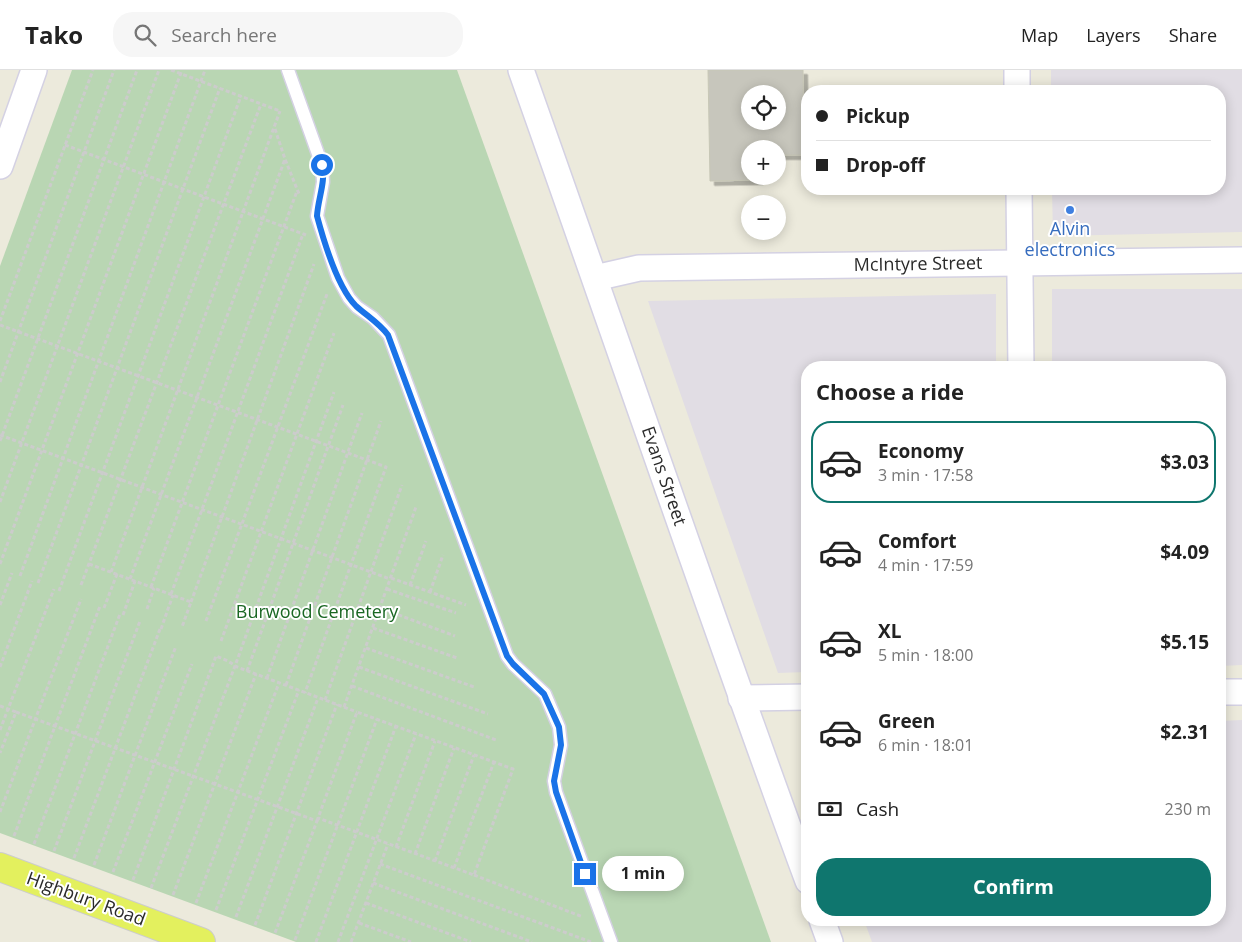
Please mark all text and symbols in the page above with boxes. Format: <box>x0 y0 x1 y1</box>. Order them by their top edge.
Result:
search box <box>113 12 463 57</box>
text: Tako <box>25 18 83 51</box>
icon: search <box>131 21 159 49</box>
text: Search here <box>171 22 277 48</box>
text: Map <box>1021 23 1058 47</box>
text: Layers <box>1086 23 1141 47</box>
text: Share <box>1169 23 1217 47</box>
map controls <box>741 85 786 240</box>
button: locate <box>741 85 786 130</box>
text: Pickup <box>846 103 910 129</box>
button: + <box>741 140 786 185</box>
text: Drop-off <box>846 152 925 178</box>
route start <box>311 154 333 176</box>
button: − <box>741 195 786 240</box>
marker: Alvin electronics <box>1064 204 1076 216</box>
place label: Alvin electronics <box>1025 216 1115 261</box>
street label: McIntyre Street <box>853 250 983 276</box>
text: Choose a ride <box>816 376 964 406</box>
street label: Evans Street <box>637 423 693 529</box>
text: Economy <box>878 438 964 464</box>
icon: car <box>818 440 863 485</box>
text: $3.03 <box>1160 449 1209 475</box>
text: 3 min · 17:58 <box>878 464 973 486</box>
text: Comfort <box>878 528 957 554</box>
icon: car <box>818 530 863 575</box>
text: $4.09 <box>1160 539 1209 565</box>
text: 4 min · 17:59 <box>878 554 973 576</box>
park label: Burwood Cemetery <box>236 599 399 623</box>
text: XL <box>878 618 901 644</box>
icon: car <box>818 620 863 665</box>
text: $5.15 <box>1160 629 1209 655</box>
text: 5 min · 18:00 <box>878 644 973 666</box>
text: Green <box>878 708 935 734</box>
icon: car <box>818 710 863 755</box>
text: $2.31 <box>1160 719 1209 745</box>
text: 6 min · 18:01 <box>878 734 973 756</box>
icon: cash <box>816 795 844 823</box>
text: Cash <box>856 796 899 822</box>
text: 230 m <box>1165 798 1211 820</box>
callout: 1 min <box>602 856 685 892</box>
button: Confirm <box>816 858 1211 916</box>
text: 1 min <box>621 862 665 884</box>
route end <box>574 863 596 885</box>
street label: Highbury Road <box>24 865 149 931</box>

